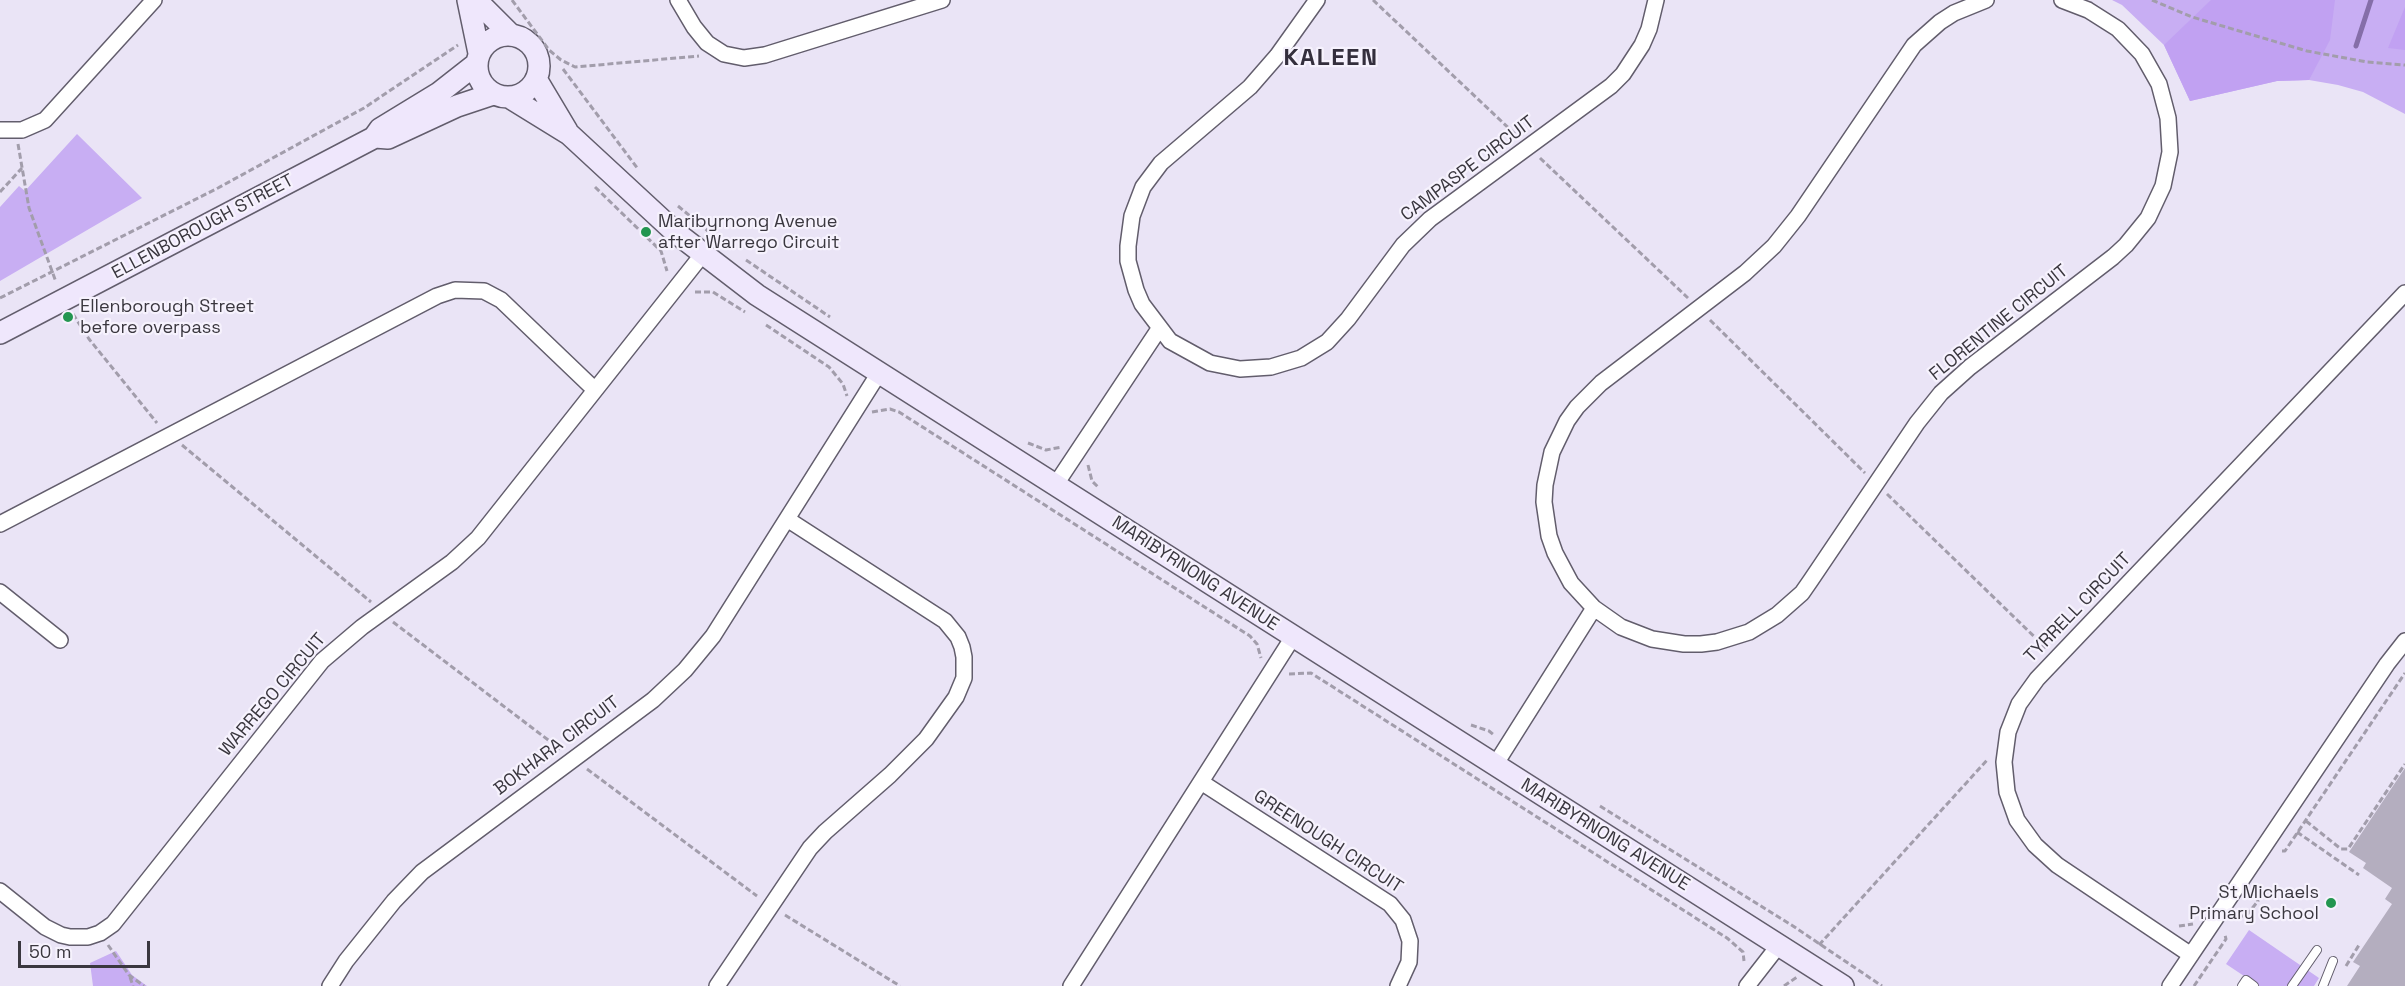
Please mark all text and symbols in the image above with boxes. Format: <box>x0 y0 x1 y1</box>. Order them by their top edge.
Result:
district label: KALEEN <box>1284 44 1378 72</box>
street label: CAMPASPE CIRCUIT <box>1397 112 1539 226</box>
street label: ELLENBOROUGH STREET <box>108 170 298 284</box>
place label: Maribyrnong Avenue after Warrego Circuit <box>658 211 839 254</box>
marker: Maribyrnong Avenue after Warrego Circuit <box>639 225 653 239</box>
street label: FLORENTINE CIRCUIT <box>1925 260 2073 386</box>
place label: Ellenborough Street before overpass <box>80 296 254 338</box>
marker: Ellenborough Street before overpass <box>61 310 75 324</box>
street label: MARIBYRNONG AVENUE <box>1107 512 1283 636</box>
street label: TYRRELL CIRCUIT <box>2020 549 2136 667</box>
street label: WARREGO CIRCUIT <box>215 629 331 761</box>
street label: BOKHARA CIRCUIT <box>490 692 624 800</box>
street label: MARIBYRNONG AVENUE <box>1517 774 1693 896</box>
street label: GREENOUGH CIRCUIT <box>1249 786 1407 898</box>
place label: St Michaels Primary School <box>2189 882 2319 924</box>
marker: St Michaels Primary School <box>2324 896 2338 910</box>
scale bar <box>21 929 153 967</box>
text: 50 m <box>29 940 71 963</box>

